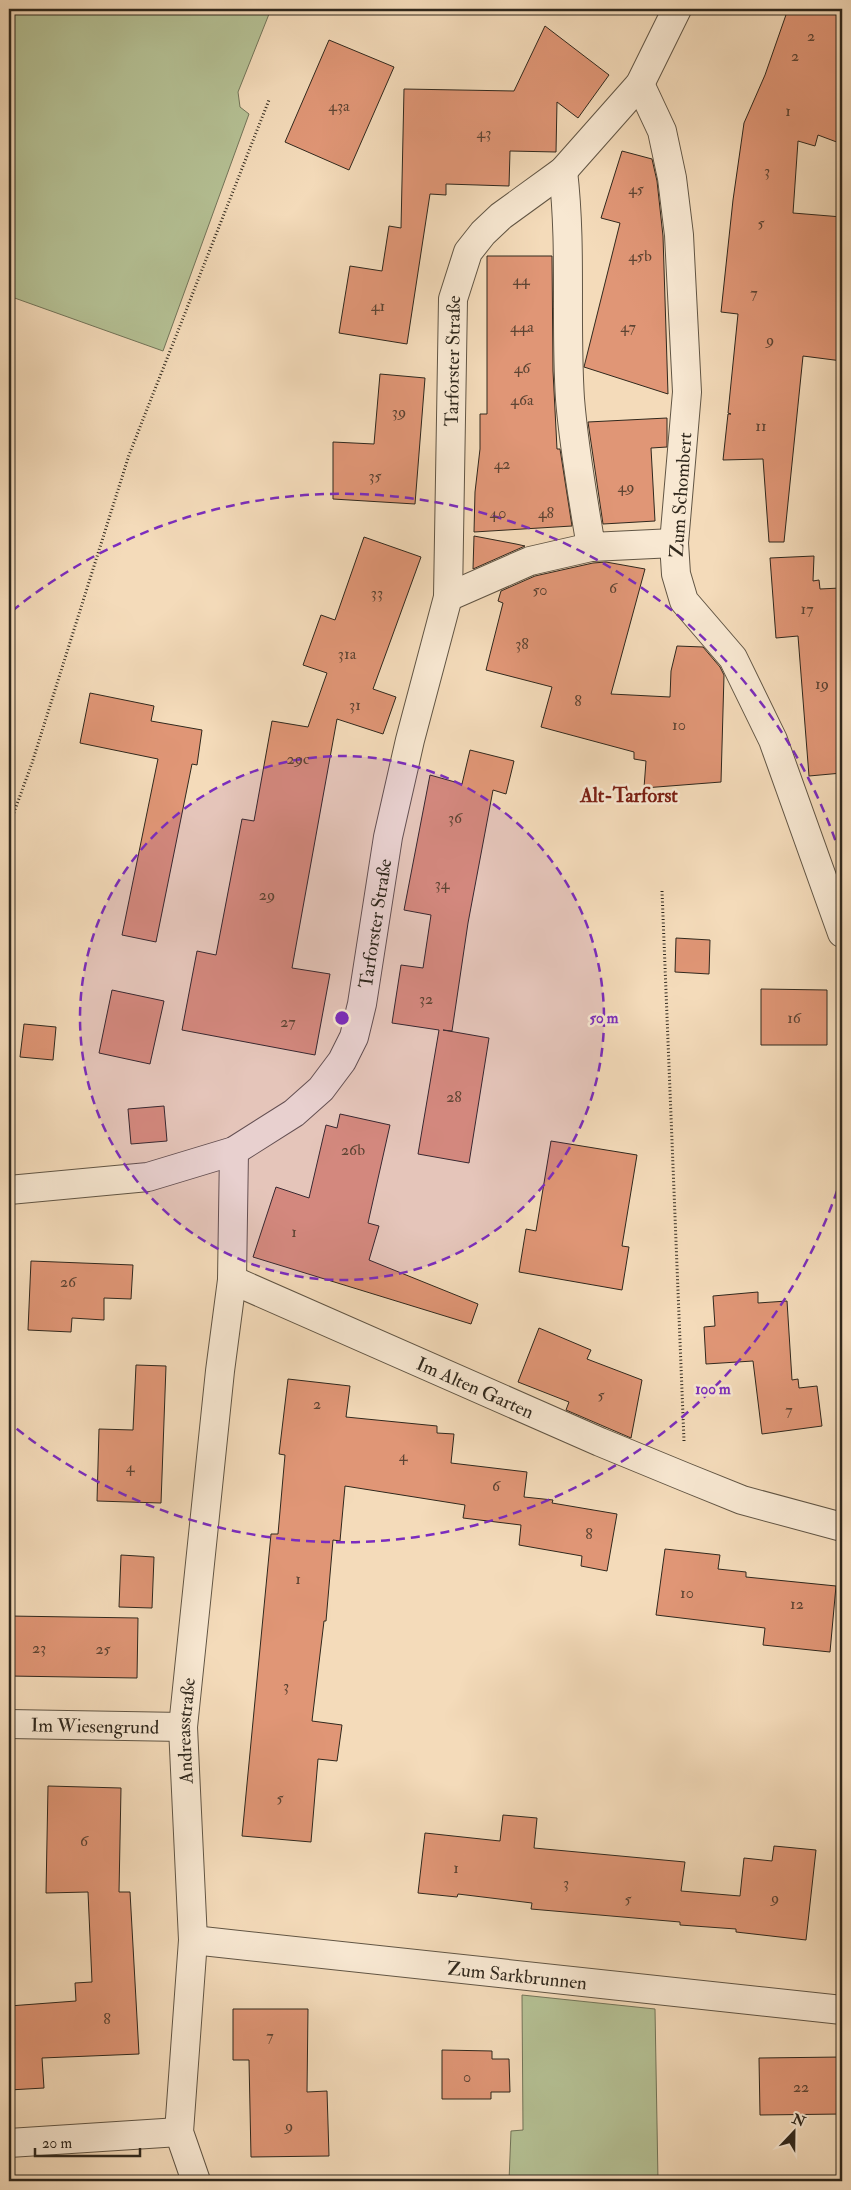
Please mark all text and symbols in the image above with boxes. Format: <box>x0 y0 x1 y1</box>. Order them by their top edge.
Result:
house number: 2 <box>807 26 815 46</box>
house number: 2 <box>791 46 799 66</box>
house number: 43a <box>328 96 350 116</box>
house number: 1 <box>785 101 791 121</box>
house number: 43 <box>477 123 491 143</box>
house number: 3 <box>764 161 770 181</box>
house number: 45 <box>628 179 644 199</box>
house number: 5 <box>757 213 765 233</box>
house number: 45b <box>628 246 652 266</box>
house number: 44 <box>512 270 531 290</box>
house number: 7 <box>750 283 758 303</box>
street label: Tarforster Straße <box>440 295 466 426</box>
house number: 41 <box>371 296 385 316</box>
house number: 44a <box>510 317 534 337</box>
house number: 47 <box>620 317 636 337</box>
house number: 9 <box>765 330 774 350</box>
house number: 46 <box>514 358 531 378</box>
house number: 46a <box>510 390 534 410</box>
house number: 39 <box>392 402 406 422</box>
house number: 11 <box>755 416 767 436</box>
street label: Zum Schombert <box>665 432 697 558</box>
house number: 42 <box>494 454 510 474</box>
house number: 35 <box>368 466 382 486</box>
house number: 49 <box>618 477 634 497</box>
house number: 40 <box>490 503 506 523</box>
house number: 48 <box>538 503 555 523</box>
house number: 6 <box>609 578 618 598</box>
house number: 50 <box>532 580 548 600</box>
house number: 33 <box>371 583 383 603</box>
house number: 17 <box>800 599 814 619</box>
house number: 38 <box>515 634 529 654</box>
house number: 31a <box>338 644 357 664</box>
house number: 19 <box>815 674 829 694</box>
house number: 8 <box>574 691 582 711</box>
house number: 31 <box>349 695 361 715</box>
house number: 10 <box>672 715 686 735</box>
house number: 29c <box>287 749 310 769</box>
district label: Alt-Tarforst <box>579 783 678 808</box>
house number: 36 <box>448 808 463 828</box>
street label: Tarforster Straße <box>354 857 397 990</box>
house number: 34 <box>435 874 451 894</box>
house number: 29 <box>259 885 275 905</box>
house number: 32 <box>419 989 433 1009</box>
house number: 16 <box>787 1008 802 1028</box>
centre of rings <box>333 1009 351 1027</box>
text: 50 m <box>590 1009 619 1028</box>
house number: 27 <box>280 1012 296 1032</box>
house number: 28 <box>446 1087 462 1107</box>
house number: 26b <box>341 1140 365 1160</box>
house number: 1 <box>291 1222 297 1242</box>
house number: 26 <box>60 1272 77 1292</box>
street label: Im Alten Garten <box>413 1352 538 1425</box>
text: 100 m <box>695 1380 731 1399</box>
house number: 5 <box>597 1385 605 1405</box>
house number: 2 <box>313 1394 321 1414</box>
house number: 7 <box>785 1400 793 1420</box>
house number: 4 <box>399 1446 409 1466</box>
house number: 4 <box>126 1457 136 1477</box>
house number: 6 <box>492 1476 501 1496</box>
house number: 8 <box>585 1524 593 1544</box>
house number: 1 <box>295 1569 301 1589</box>
house number: 10 <box>680 1583 694 1603</box>
house number: 12 <box>790 1594 804 1614</box>
house number: 23 <box>32 1638 46 1658</box>
house number: 25 <box>95 1639 111 1659</box>
house number: 3 <box>283 1676 289 1696</box>
street label: Andreasstraße <box>172 1677 201 1785</box>
street label: Im Wiesengrund <box>31 1713 160 1740</box>
house number: 5 <box>276 1788 284 1808</box>
house number: 6 <box>80 1831 89 1851</box>
house number: 1 <box>453 1858 459 1878</box>
house number: 3 <box>563 1873 569 1893</box>
house number: 9 <box>770 1888 779 1908</box>
house number: 5 <box>624 1889 632 1909</box>
street label: Zum Sarkbrunnen <box>446 1956 588 1995</box>
house number: 8 <box>103 2009 111 2029</box>
house number: 7 <box>266 2026 274 2046</box>
house number: 0 <box>463 2067 471 2087</box>
house number: 22 <box>793 2077 809 2097</box>
north arrow <box>768 2108 818 2158</box>
text: N <box>789 2110 808 2131</box>
house number: 9 <box>284 2116 293 2136</box>
scale bar <box>35 2125 140 2157</box>
text: 20 m <box>42 2134 72 2153</box>

